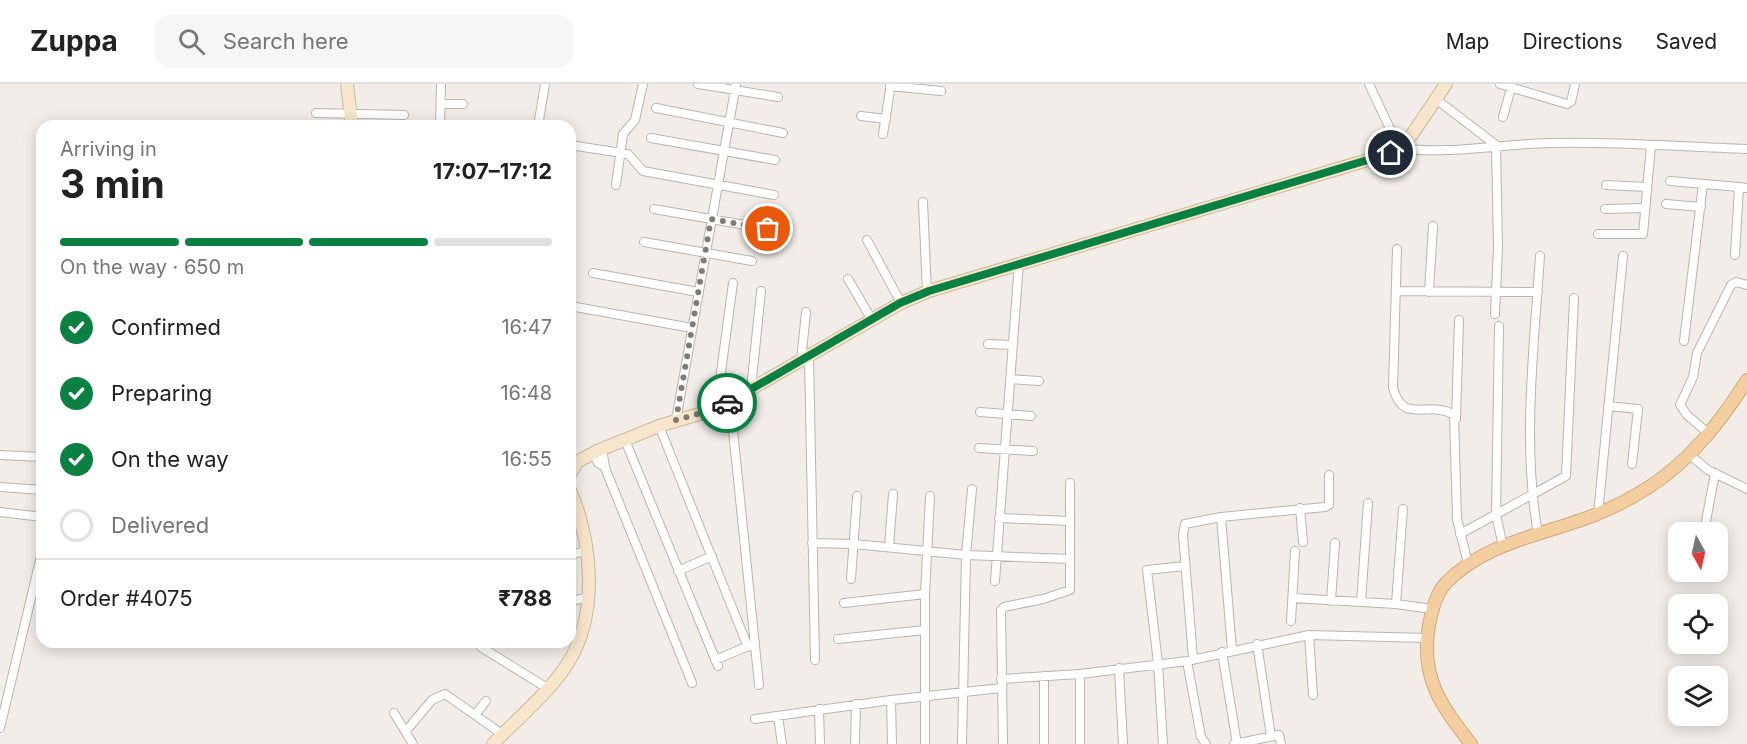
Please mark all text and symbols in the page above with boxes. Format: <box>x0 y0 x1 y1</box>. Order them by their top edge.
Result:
search box <box>154 14 574 68</box>
text: Zuppa <box>30 24 118 58</box>
icon: search <box>175 25 208 58</box>
text: Search here <box>223 28 349 54</box>
text: Map <box>1446 29 1489 54</box>
text: Directions <box>1522 29 1623 54</box>
text: Saved <box>1656 29 1717 54</box>
pin <box>1365 127 1416 178</box>
icon: home <box>1374 136 1407 169</box>
text: Arriving in <box>60 137 157 161</box>
text: 17:07–17:12 <box>433 158 552 184</box>
text: 3 min <box>60 160 165 207</box>
pin <box>742 203 793 254</box>
icon: bag <box>751 212 784 245</box>
text: On the way · 650 m <box>60 255 244 279</box>
icon: check <box>60 311 93 344</box>
text: Confirmed <box>111 314 221 340</box>
text: 16:47 <box>501 315 552 339</box>
courier <box>697 373 757 433</box>
icon: check <box>60 377 93 410</box>
text: Preparing <box>111 380 212 406</box>
text: 16:48 <box>500 381 552 405</box>
icon: car <box>711 387 744 420</box>
icon: check <box>60 443 93 476</box>
text: On the way <box>111 446 229 472</box>
text: 16:55 <box>501 447 552 471</box>
text: Delivered <box>111 512 209 538</box>
north arrow <box>1668 522 1728 582</box>
map controls <box>1668 522 1728 726</box>
text: Order #4075 <box>60 585 193 611</box>
text: ₹788 <box>498 585 552 611</box>
button: locate <box>1668 594 1728 654</box>
button: layers <box>1668 666 1728 726</box>

